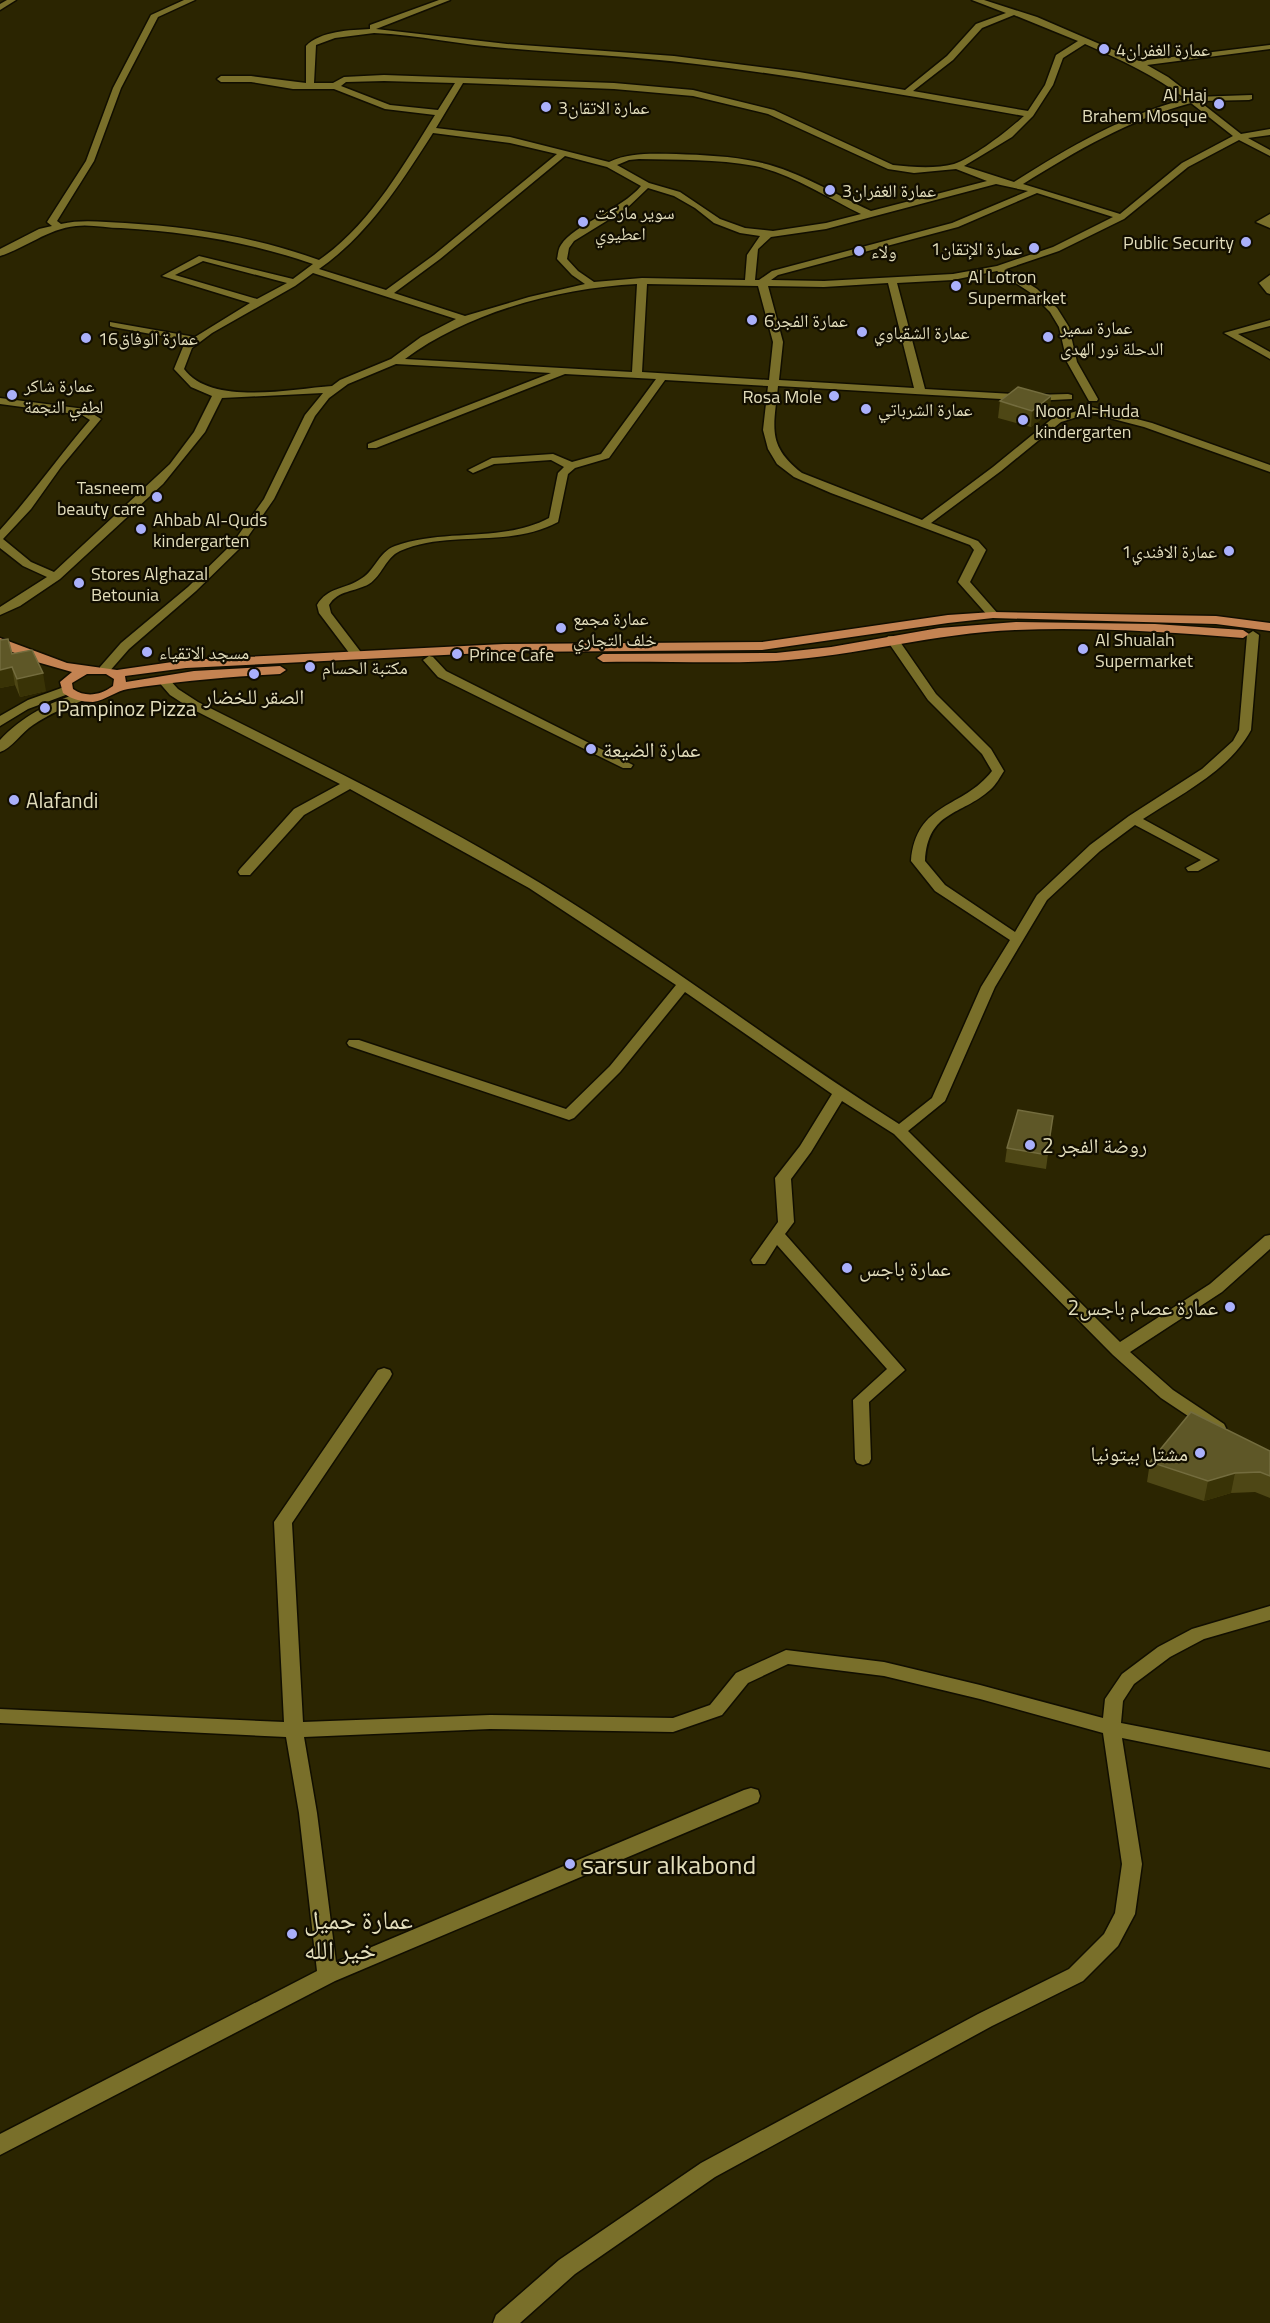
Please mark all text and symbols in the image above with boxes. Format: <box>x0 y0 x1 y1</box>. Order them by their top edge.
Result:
place label: عمارة الغفران4 <box>1116 36 1210 63</box>
marker: عمارة الغفران4 <box>1097 42 1111 56</box>
place label: Al Haj Brahem Mosque <box>1082 81 1207 129</box>
place label: عمارة الاتقان3 <box>558 94 649 121</box>
marker: Al Haj Brahem Mosque <box>1212 97 1226 111</box>
marker: عمارة الاتقان3 <box>539 100 553 114</box>
place label: عمارة الغفران3 <box>842 177 936 204</box>
marker: عمارة الغفران3 <box>823 183 837 197</box>
place label: سوير ماركت اعطيوي <box>595 199 675 248</box>
marker: سوير ماركت اعطيوي <box>576 215 590 229</box>
place label: Public Security <box>1123 229 1234 256</box>
place label: عمارة الإتقان1 <box>931 235 1022 262</box>
marker: Public Security <box>1239 235 1253 249</box>
place label: ولاء <box>871 238 897 265</box>
marker: عمارة الإتقان1 <box>1027 241 1041 255</box>
marker: ولاء <box>852 244 866 258</box>
place label: Al Lotron Supermarket <box>968 263 1067 311</box>
marker: Al Lotron Supermarket <box>949 279 963 293</box>
place label: عمارة الفجر6 <box>764 307 848 334</box>
marker: عمارة الفجر6 <box>745 313 759 327</box>
place label: عمارة سمير الدحلة نور الهدى <box>1059 314 1163 362</box>
place label: عمارة الشقباوي <box>874 319 970 347</box>
place label: عمارة الوفاق16 <box>98 325 198 352</box>
marker: عمارة الشقباوي <box>855 325 869 339</box>
marker: عمارة سمير الدحلة نور الهدى <box>1041 330 1055 344</box>
marker: عمارة الوفاق16 <box>79 331 93 345</box>
place label: عمارة شاكر لطفي النجمة <box>23 372 103 421</box>
place label: Rosa Mole <box>742 383 822 410</box>
marker: عمارة شاكر لطفي النجمة <box>5 388 19 402</box>
marker: Rosa Mole <box>827 389 841 403</box>
place label: عمارة الشرباتي <box>878 396 973 424</box>
place label: Noor Al-Huda kindergarten <box>1035 397 1139 445</box>
marker: عمارة الشرباتي <box>859 402 873 416</box>
marker: Noor Al-Huda kindergarten <box>1016 413 1030 427</box>
place label: Tasneem beauty care <box>57 474 145 522</box>
marker: Tasneem beauty care <box>150 490 164 504</box>
place label: Ahbab Al-Quds kindergarten <box>153 506 267 554</box>
marker: Ahbab Al-Quds kindergarten <box>134 522 148 536</box>
place label: عمارة الافندي1 <box>1121 538 1217 566</box>
marker: عمارة الافندي1 <box>1222 544 1236 558</box>
place label: Stores Alghazal Betounia <box>91 560 208 608</box>
marker: Stores Alghazal Betounia <box>72 576 86 590</box>
place label: عمارة مجمع خلف التجاري <box>573 605 657 654</box>
marker: عمارة مجمع خلف التجاري <box>554 621 568 635</box>
place label: Al Shualah Supermarket <box>1095 626 1194 674</box>
place label: مسجد الاتقياء <box>159 639 249 666</box>
place label: Prince Cafe <box>469 641 554 668</box>
marker: Al Shualah Supermarket <box>1076 642 1090 656</box>
marker: مسجد الاتقياء <box>140 645 154 659</box>
marker: Prince Cafe <box>450 647 464 661</box>
place label: مكتبة الحسام <box>322 654 408 681</box>
marker: مكتبة الحسام <box>303 660 317 674</box>
marker: الصقر للخضار <box>247 667 261 681</box>
place label: الصقر للخضار <box>203 680 304 712</box>
place label: Pampinoz Pizza <box>57 692 197 724</box>
marker: Pampinoz Pizza <box>38 701 52 715</box>
place label: عمارة الضيعة <box>603 733 701 765</box>
marker: عمارة الضيعة <box>584 742 598 756</box>
place label: Alafandi <box>26 784 98 816</box>
marker: Alafandi <box>7 793 21 807</box>
place label: روضة الفجر 2 <box>1042 1129 1147 1161</box>
marker: روضة الفجر 2 <box>1023 1138 1037 1152</box>
place label: عمارة باجس <box>859 1252 951 1284</box>
marker: عمارة باجس <box>840 1261 854 1275</box>
place label: عمارة عصام باجس2 <box>1067 1291 1218 1323</box>
marker: عمارة عصام باجس2 <box>1223 1300 1237 1314</box>
place label: مشتل بيتونيا <box>1091 1437 1188 1469</box>
marker: مشتل بيتونيا <box>1193 1446 1207 1460</box>
place label: sarsur alkabond <box>582 1845 756 1884</box>
marker: sarsur alkabond <box>563 1857 577 1871</box>
place label: عمارة جميل خير الله <box>304 1900 413 1969</box>
marker: عمارة جميل خير الله <box>285 1927 299 1941</box>

